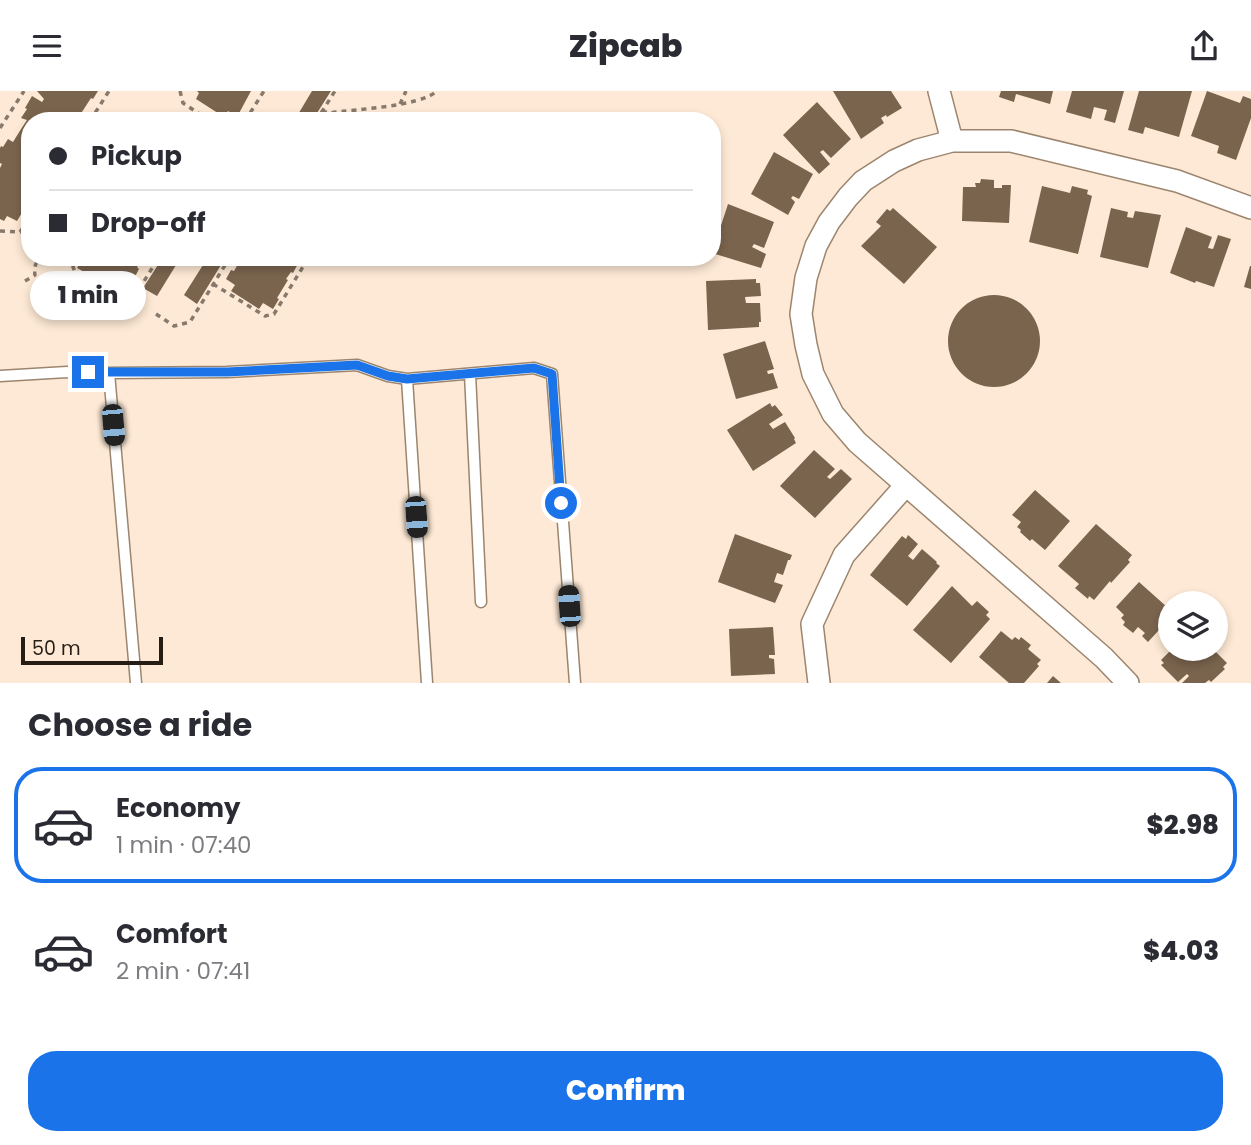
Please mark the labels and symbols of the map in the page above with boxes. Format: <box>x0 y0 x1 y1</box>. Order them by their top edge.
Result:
callout: 1 min <box>30 271 146 320</box>
route end <box>72 356 104 388</box>
car <box>101 403 126 447</box>
route start <box>545 487 577 519</box>
car <box>405 495 428 539</box>
car <box>558 584 581 628</box>
scale bar <box>21 634 163 666</box>

